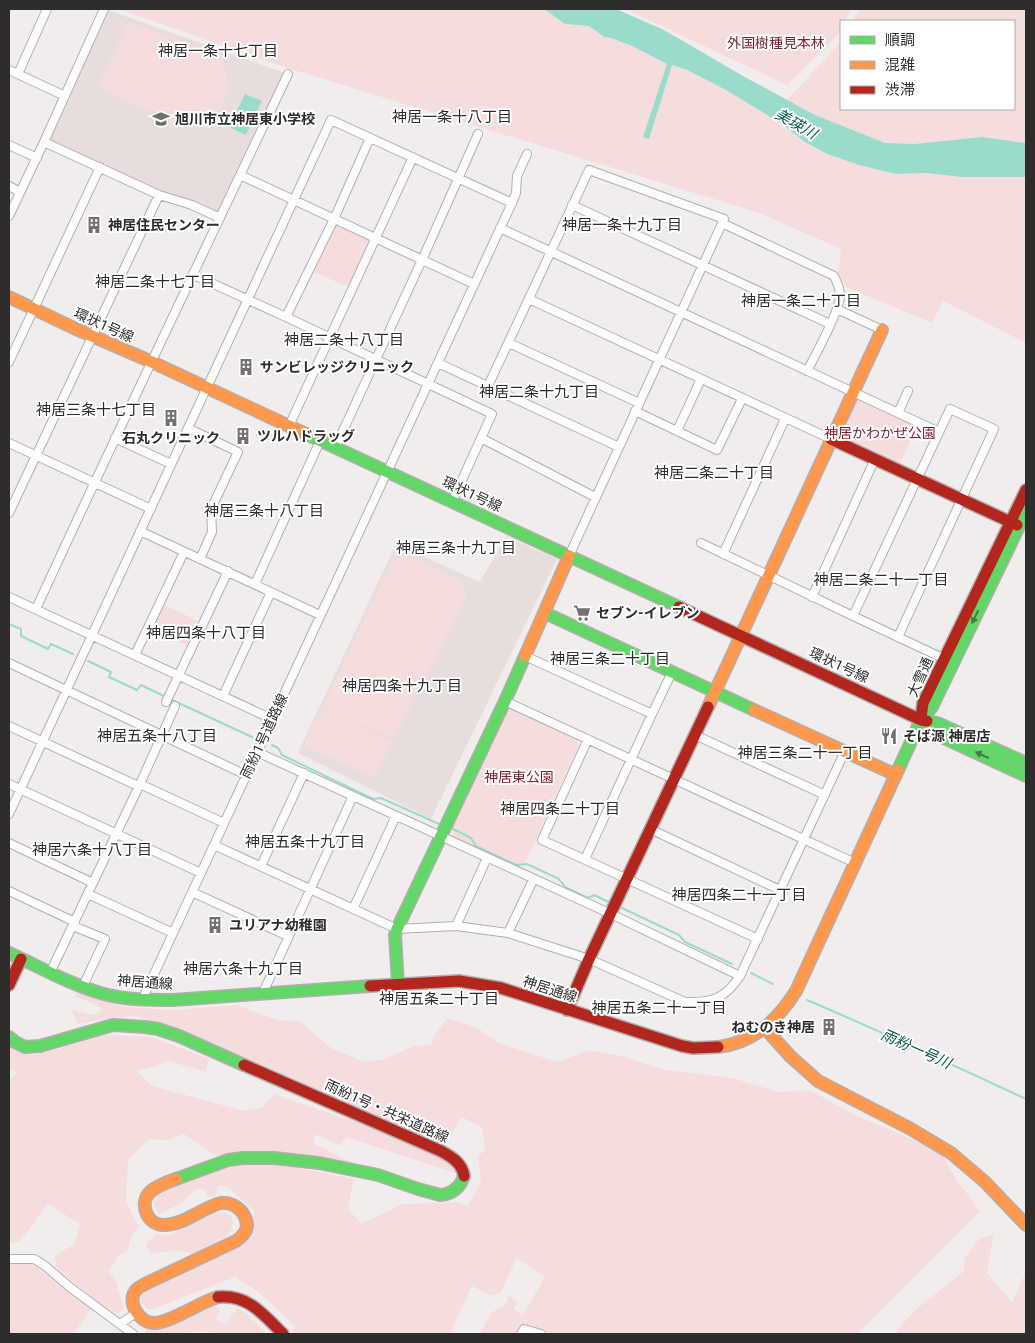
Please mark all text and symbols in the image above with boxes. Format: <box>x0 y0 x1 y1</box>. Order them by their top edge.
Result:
legend <box>840 20 1015 110</box>
text: 順調 <box>885 31 915 49</box>
park label: 外国樹種見本林 <box>727 35 825 51</box>
district label: 神居一条十七丁目 <box>158 42 278 60</box>
text: 混雑 <box>885 56 915 74</box>
text: 渋滞 <box>885 81 915 99</box>
water label: 美瑛川 <box>772 105 822 144</box>
district label: 神居一条十八丁目 <box>392 108 512 126</box>
school or university icon: 旭川市立神居東小学校 <box>151 109 171 129</box>
place label: 旭川市立神居東小学校 <box>175 111 315 127</box>
building icon: 神居住民センター <box>84 215 104 235</box>
district label: 神居一条十九丁目 <box>562 216 682 234</box>
place label: 神居住民センター <box>108 217 220 233</box>
district label: 神居二条十七丁目 <box>95 273 215 291</box>
district label: 神居一条二十丁目 <box>741 292 861 310</box>
street label: 環状1号線 <box>72 305 136 345</box>
district label: 神居二条十八丁目 <box>284 331 404 349</box>
building icon: サンビレッジクリニック <box>236 357 256 377</box>
place label: サンビレッジクリニック <box>260 359 414 375</box>
district label: 神居二条十九丁目 <box>479 383 599 401</box>
district label: 神居三条十七丁目 <box>36 401 156 419</box>
building icon: 石丸クリニック <box>161 408 181 428</box>
park label: 神居かわかぜ公園 <box>824 425 936 441</box>
building icon: ツルハドラッグ <box>233 426 253 446</box>
place label: ツルハドラッグ <box>257 428 355 444</box>
place label: 石丸クリニック <box>122 430 220 446</box>
district label: 神居二条二十丁目 <box>654 464 774 482</box>
street label: 環状1号線 <box>440 473 504 515</box>
district label: 神居三条十八丁目 <box>204 502 324 520</box>
district label: 神居三条十九丁目 <box>396 539 516 557</box>
district label: 神居二条二十一丁目 <box>813 571 949 589</box>
supermarket icon: セブン-イレブン <box>572 603 592 623</box>
place label: セブン-イレブン <box>596 605 700 621</box>
one-way arrow <box>971 610 980 625</box>
district label: 神居四条十八丁目 <box>146 624 266 642</box>
street label: 環状1号線 <box>807 644 871 686</box>
district label: 神居三条二十丁目 <box>550 650 670 668</box>
street label: 大雪通 <box>904 655 936 699</box>
district label: 神居四条十九丁目 <box>342 677 462 695</box>
street label: 雨紛1号道路線 <box>237 691 291 781</box>
restaurant icon: そば源 神居店 <box>879 726 899 746</box>
district label: 神居五条十八丁目 <box>97 727 217 745</box>
place label: そば源 神居店 <box>903 728 990 744</box>
district label: 神居三条二十一丁目 <box>737 744 873 762</box>
one-way arrow <box>975 751 989 759</box>
park label: 神居東公園 <box>484 769 554 785</box>
district label: 神居四条二十丁目 <box>500 800 620 818</box>
district label: 神居五条十九丁目 <box>245 833 365 851</box>
district label: 神居六条十八丁目 <box>32 841 152 859</box>
district label: 神居四条二十一丁目 <box>671 886 807 904</box>
building icon: ユリアナ幼稚園 <box>205 915 225 935</box>
place label: ユリアナ幼稚園 <box>229 917 327 933</box>
district label: 神居六条十九丁目 <box>183 960 303 978</box>
street label: 神居通線 <box>117 972 173 992</box>
street label: 神居通線 <box>521 973 579 1005</box>
district label: 神居五条二十丁目 <box>379 990 499 1008</box>
district label: 神居五条二十一丁目 <box>591 999 727 1017</box>
building icon: ねむのき神居 <box>819 1017 839 1037</box>
place label: ねむのき神居 <box>731 1019 815 1035</box>
water label: 雨粉一号川 <box>878 1026 956 1073</box>
street label: 雨紛1号・共栄道路線 <box>323 1076 451 1146</box>

